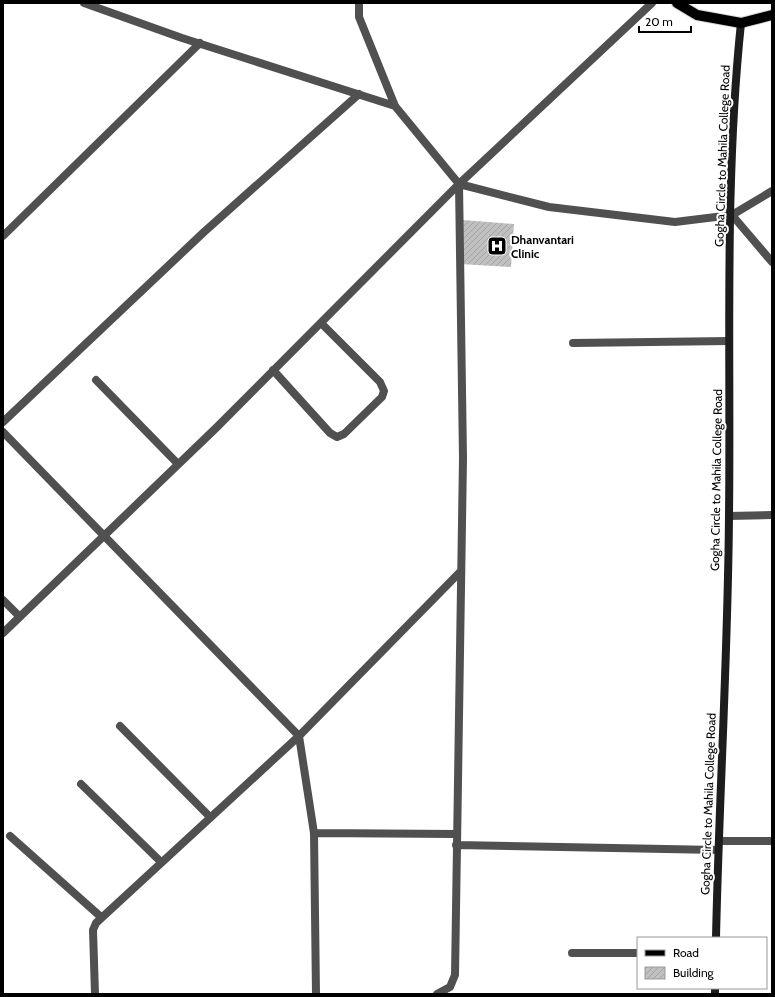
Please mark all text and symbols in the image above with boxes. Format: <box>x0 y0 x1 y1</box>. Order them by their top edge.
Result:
scale bar <box>639 8 691 34</box>
text: 20 m <box>645 14 673 29</box>
street label: Gogha Circle to Mahila College Road <box>711 65 733 247</box>
place label: Dhanvantari Clinic <box>511 232 574 261</box>
hospital icon: Dhanvantari Clinic <box>486 235 508 257</box>
street label: Gogha Circle to Mahila College Road <box>707 389 725 571</box>
street label: Gogha Circle to Mahila College Road <box>697 713 719 895</box>
legend <box>637 937 767 989</box>
text: Road <box>673 945 699 960</box>
text: Building <box>673 965 715 980</box>

